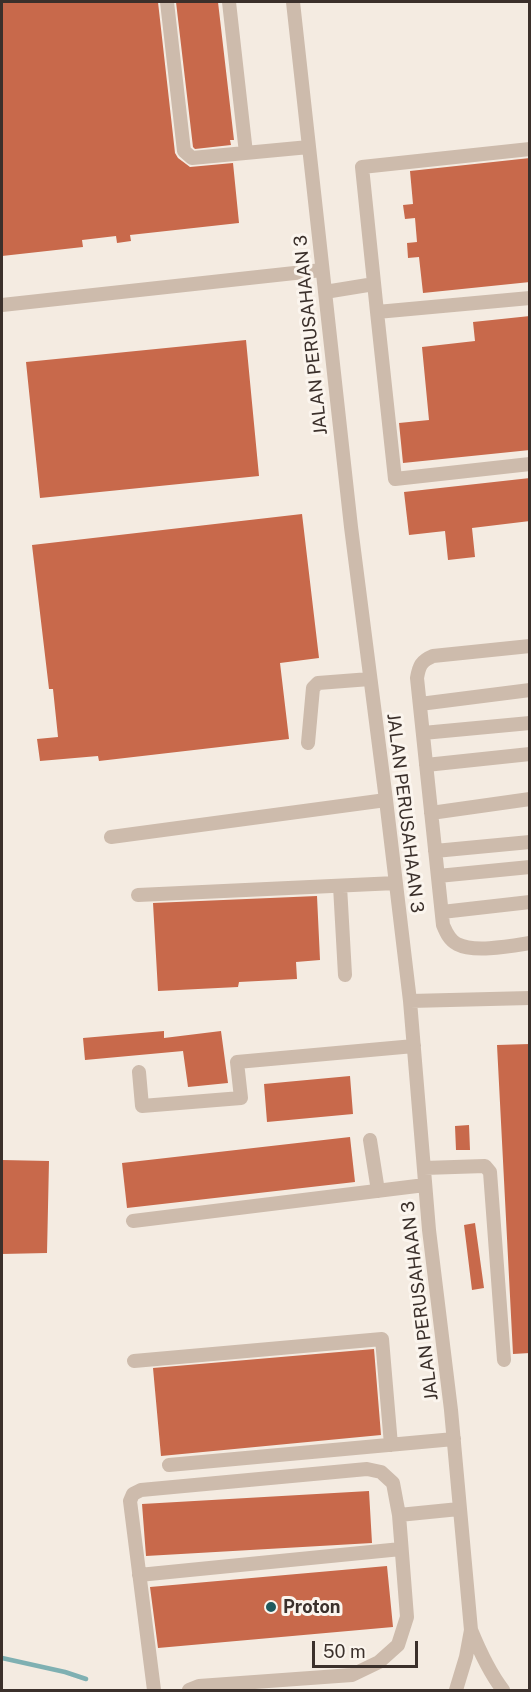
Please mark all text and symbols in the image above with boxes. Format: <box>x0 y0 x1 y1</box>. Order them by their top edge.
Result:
street label: JALAN PERUSAHAAN 3 <box>290 234 332 436</box>
street label: JALAN PERUSAHAAN 3 <box>382 712 428 914</box>
street label: JALAN PERUSAHAAN 3 <box>397 1200 443 1402</box>
place label: Proton <box>283 1596 340 1618</box>
marker: Proton <box>264 1600 278 1614</box>
scale bar <box>315 1629 422 1667</box>
text: 50 m <box>323 1641 366 1662</box>

